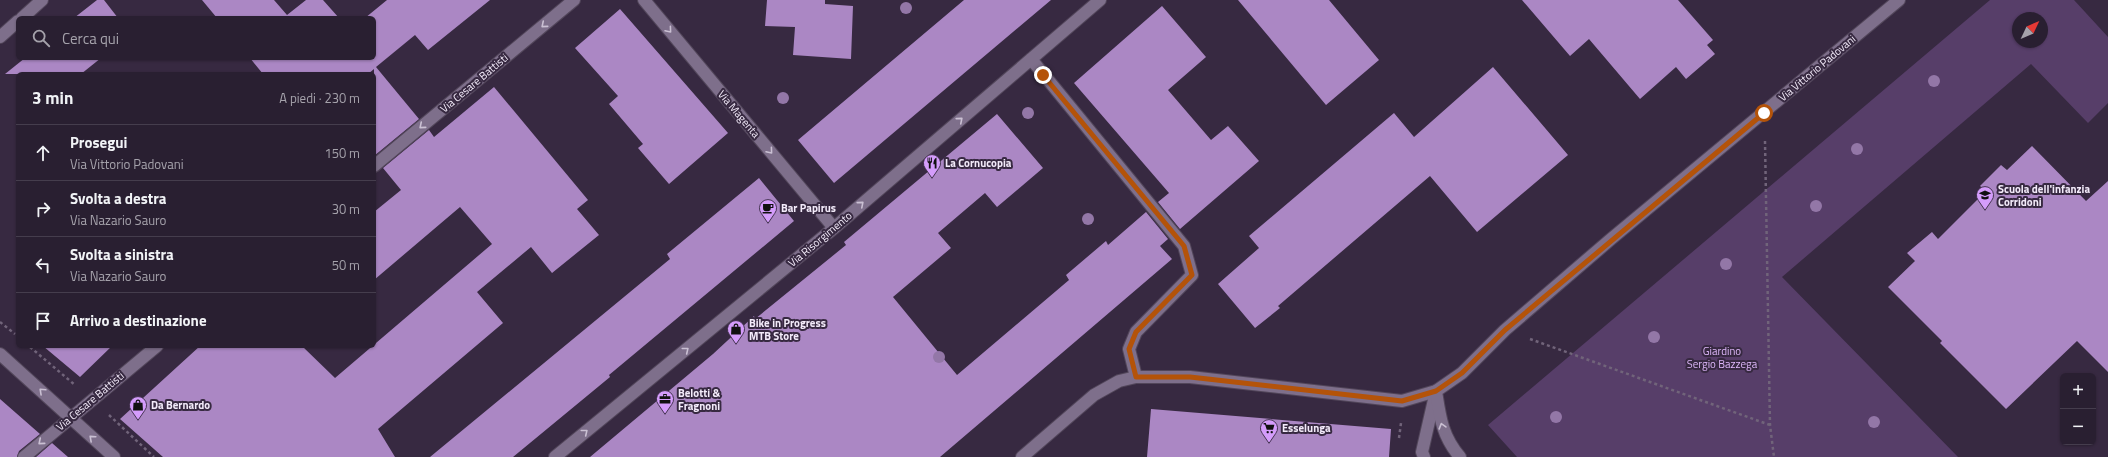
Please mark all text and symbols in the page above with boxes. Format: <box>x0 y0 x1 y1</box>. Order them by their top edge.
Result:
north arrow <box>2012 12 2048 48</box>
search box <box>16 16 376 60</box>
one-way arrow <box>541 20 549 27</box>
one-way arrow <box>664 25 671 33</box>
icon: search <box>30 27 52 49</box>
text: Cerca qui <box>62 27 119 50</box>
street label: Via Vittorio Padovani <box>1775 31 1859 105</box>
street label: Via Cesare Battisti <box>437 50 511 116</box>
route end <box>1034 66 1052 84</box>
text: 3 min <box>32 85 73 111</box>
street label: Via Magenta <box>714 87 764 142</box>
text: A piedi · 230 m <box>279 88 360 108</box>
route start <box>1755 104 1773 122</box>
one-way arrow <box>955 117 963 124</box>
one-way arrow <box>420 121 427 128</box>
text: Prosegui <box>70 131 127 154</box>
icon: ahead <box>32 142 54 164</box>
text: 150 m <box>324 143 360 163</box>
one-way arrow <box>766 147 773 154</box>
restaurant icon: La Cornucopia <box>922 153 942 178</box>
text: Via Vittorio Padovani <box>70 154 184 174</box>
place label: La Cornucopia <box>945 155 1012 171</box>
place label: Scuola dell'infanzia Corridoni <box>1998 181 2090 210</box>
school or university icon: Scuola dell'infanzia Corridoni <box>1975 185 1995 210</box>
text: Svolta a destra <box>70 187 167 210</box>
icon: right <box>32 198 54 220</box>
cafe icon: Bar Papirus <box>758 198 778 223</box>
text: 30 m <box>332 199 360 219</box>
place label: Bar Papirus <box>781 200 836 216</box>
one-way arrow <box>856 202 864 209</box>
street label: Via Risorgimento <box>785 207 856 270</box>
text: Via Nazario Sauro <box>70 210 166 230</box>
text: Svolta a sinistra <box>70 243 174 266</box>
icon: left <box>32 254 54 276</box>
text: 50 m <box>332 255 360 275</box>
text: Via Nazario Sauro <box>70 266 166 286</box>
text: Arrivo a destinazione <box>70 309 207 332</box>
icon: arrive <box>32 310 54 332</box>
place label: Bike in Progress MTB Store <box>749 315 826 344</box>
shop icon: Bike in Progress MTB Store <box>726 319 746 344</box>
park label: Giardino Sergio Bazzega <box>1687 343 1758 372</box>
one-way arrow <box>681 347 688 354</box>
street label: Via Cesare Battisti <box>53 368 127 434</box>
map controls <box>2060 373 2096 445</box>
button: + <box>2060 373 2096 409</box>
place label: Belotti & Fragnoni <box>678 385 720 414</box>
one-way arrow <box>39 389 47 396</box>
office icon: Belotti & Fragnoni <box>655 389 675 414</box>
shop icon: Da Bernardo <box>128 395 148 420</box>
place label: Da Bernardo <box>151 397 210 413</box>
button: − <box>2060 409 2096 445</box>
supermarket icon: Esselunga <box>1259 418 1279 443</box>
place label: Esselunga <box>1282 420 1331 436</box>
one-way arrow <box>1439 423 1447 429</box>
one-way arrow <box>580 430 588 437</box>
one-way arrow <box>89 435 97 442</box>
one-way arrow <box>38 438 46 445</box>

